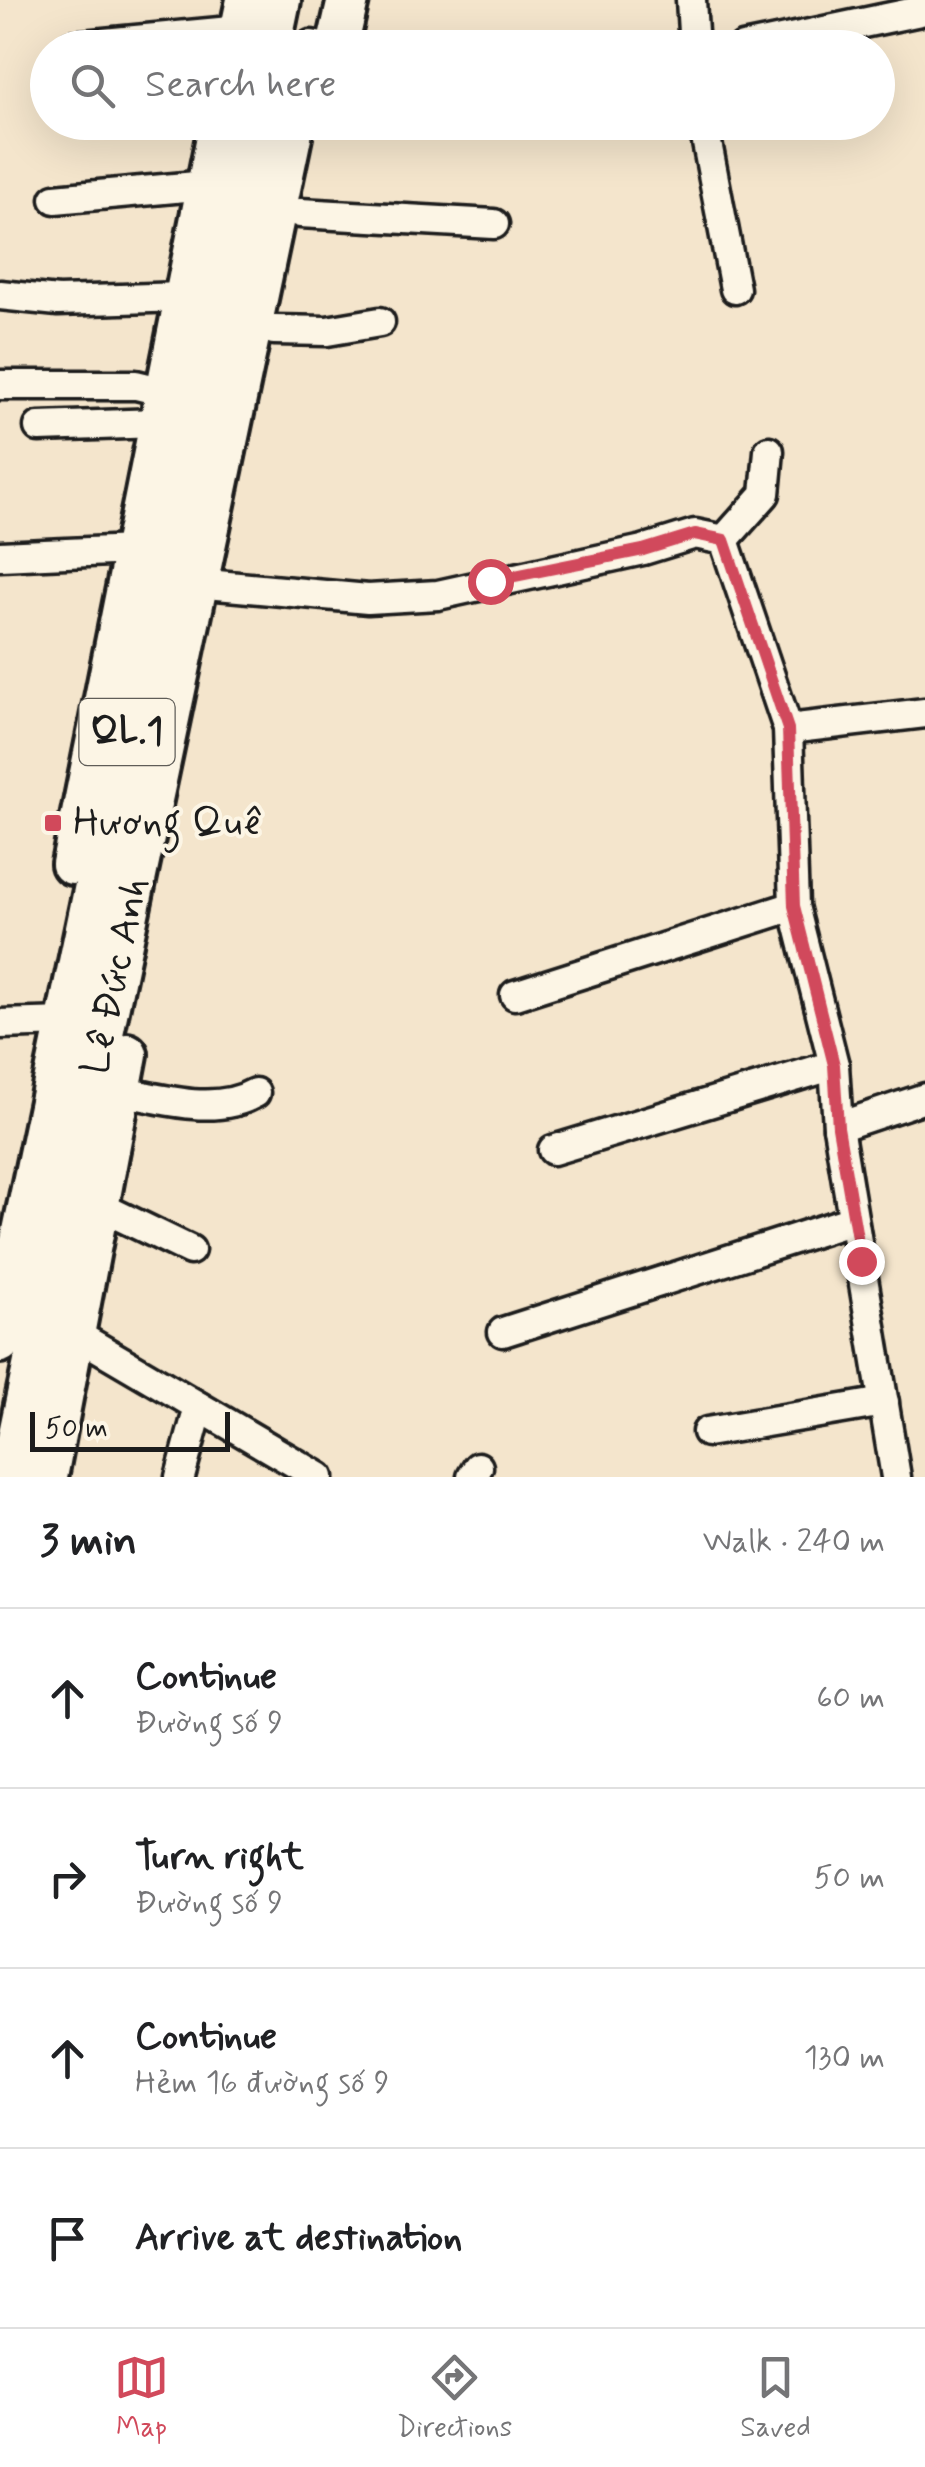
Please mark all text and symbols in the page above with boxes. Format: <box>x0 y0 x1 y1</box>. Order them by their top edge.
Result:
search box <box>30 30 895 140</box>
icon: search <box>65 58 120 113</box>
text: Search here <box>145 61 336 110</box>
route start <box>468 559 514 605</box>
road number: QL.1 <box>80 699 174 765</box>
place label: Hương Quê <box>73 797 262 853</box>
marker: Hương Quê <box>42 812 64 834</box>
street label: Lê Đức Anh <box>70 873 162 1079</box>
route end <box>839 1239 885 1285</box>
scale bar <box>30 1407 230 1452</box>
text: 50 m <box>45 1411 108 1448</box>
text: 3 min <box>40 1515 137 1570</box>
text: Walk · 240 m <box>703 1521 885 1563</box>
text: Continue <box>135 1653 277 1702</box>
icon: ahead <box>40 1671 95 1726</box>
text: 60 m <box>816 1677 885 1719</box>
text: Đường số 9 <box>135 1702 283 1744</box>
text: Turn right <box>135 1833 304 1882</box>
icon: right <box>40 1851 95 1906</box>
text: 50 m <box>813 1857 885 1899</box>
text: Đường số 9 <box>135 1882 283 1924</box>
text: Continue <box>135 2013 277 2062</box>
icon: ahead <box>40 2031 95 2086</box>
text: 130 m <box>804 2037 885 2079</box>
text: Hẻm 16 đường số 9 <box>135 2062 390 2104</box>
icon: arrive <box>40 2211 95 2266</box>
text: Arrive at destination <box>135 2214 462 2263</box>
tab: Map <box>114 2350 169 2447</box>
tab: Directions <box>397 2350 512 2447</box>
tab: Saved <box>740 2350 811 2447</box>

